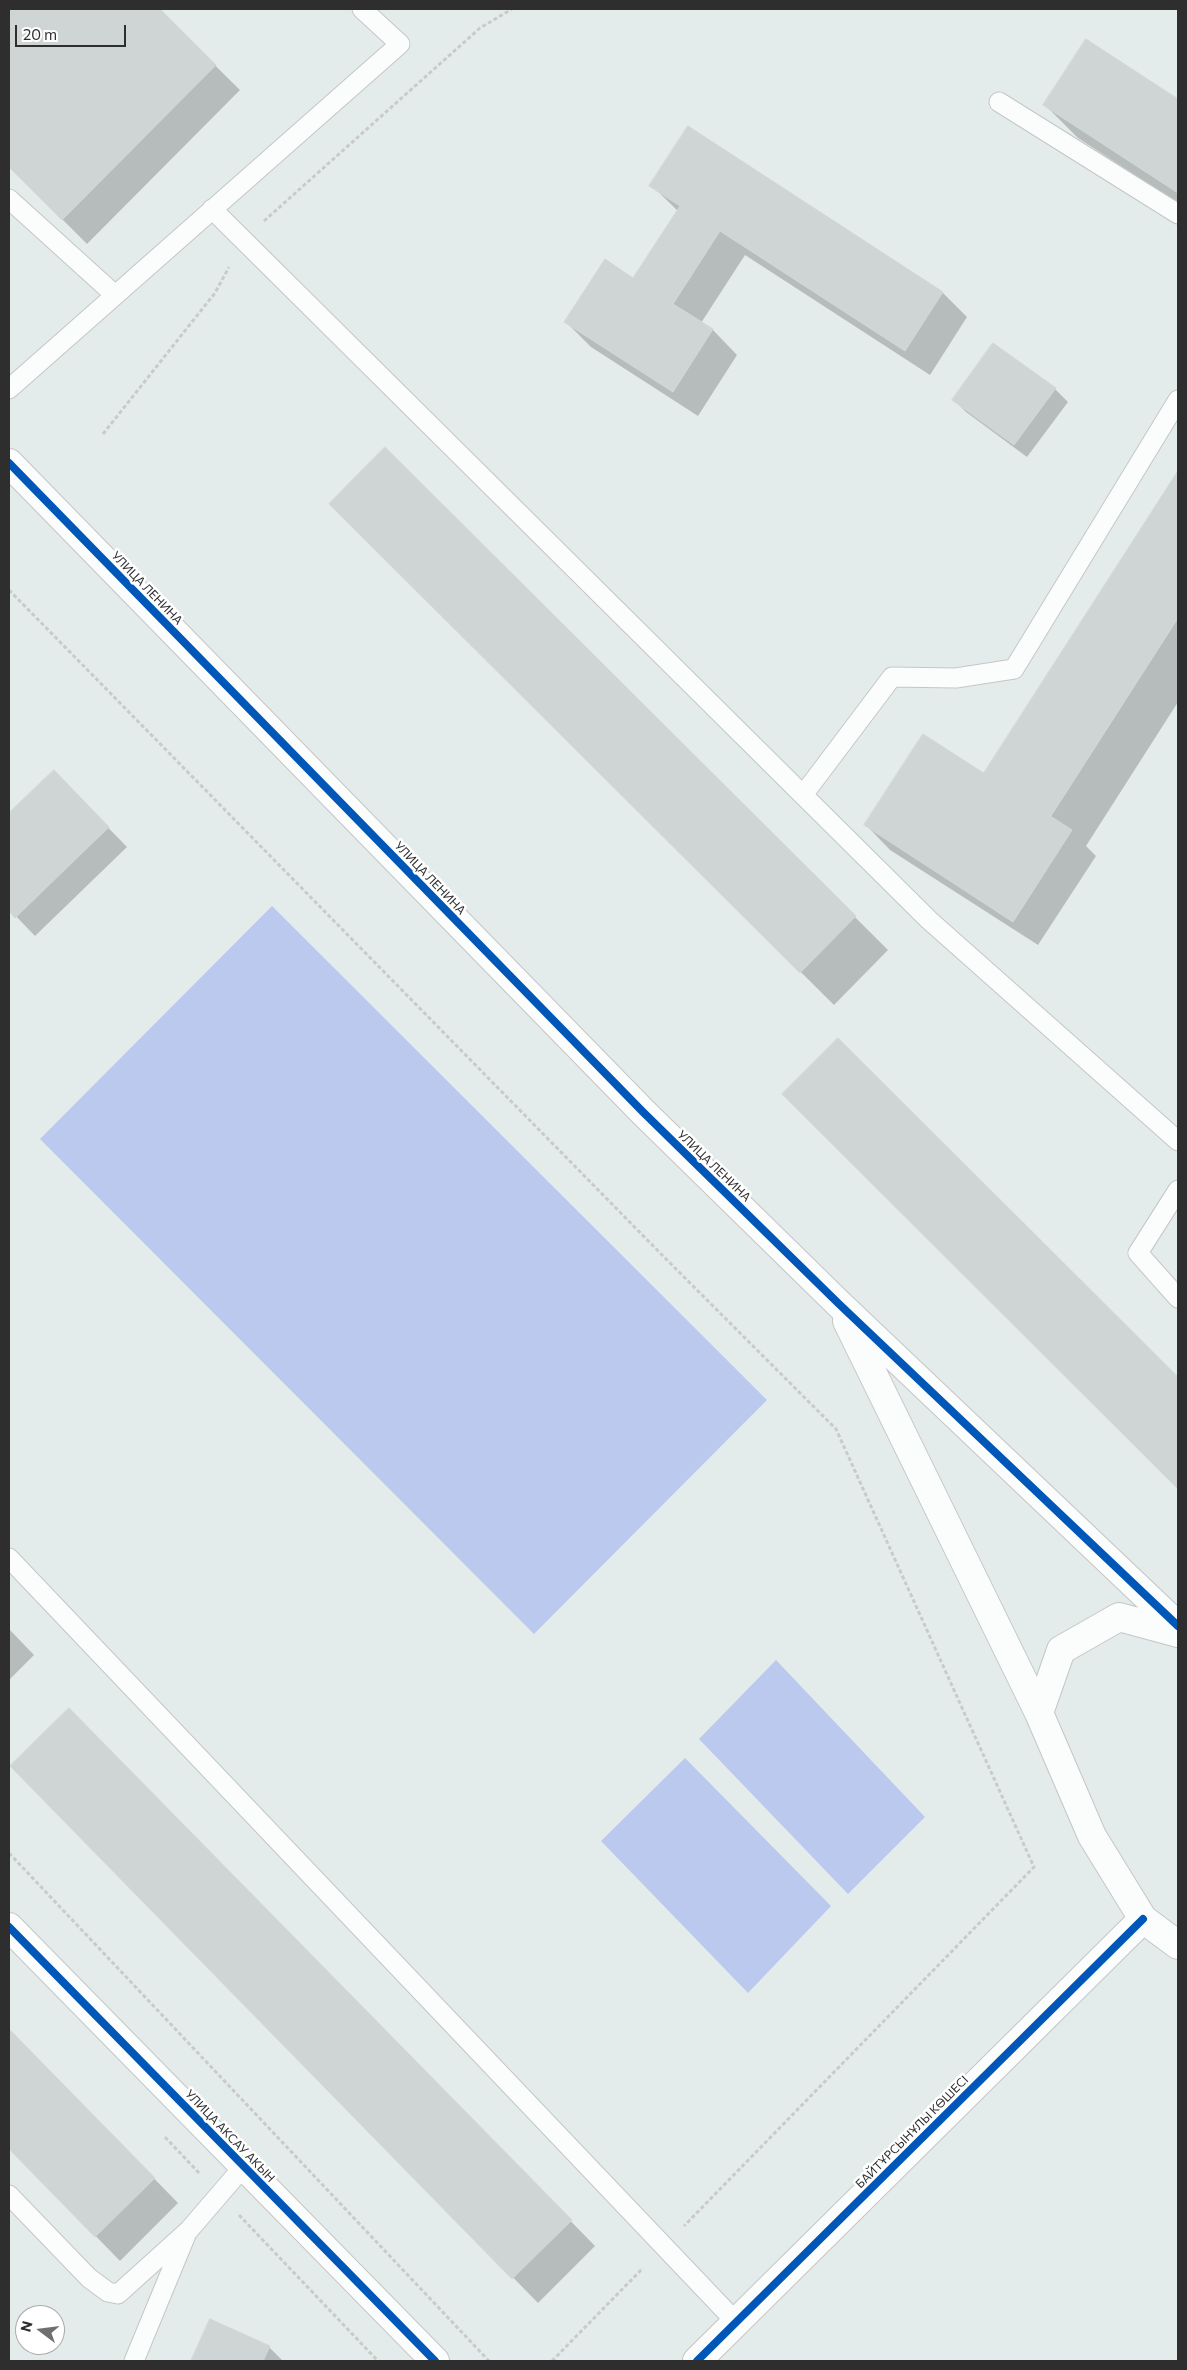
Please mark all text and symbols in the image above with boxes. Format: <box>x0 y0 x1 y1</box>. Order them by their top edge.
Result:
scale bar <box>18 15 129 47</box>
text: 20 m <box>23 25 57 43</box>
street label: УЛИЦА ЛЕНИНА <box>108 548 186 628</box>
street label: УЛИЦА ЛЕНИНА <box>391 838 469 918</box>
street label: УЛИЦА ЛЕНИНА <box>674 1127 754 1205</box>
street label: БАЙТҰРСЫНҰЛЫ КӨШЕСІ <box>853 2073 971 2191</box>
street label: УЛИЦА АКСАУ АКЫН <box>182 2087 278 2185</box>
north arrow <box>15 2305 65 2355</box>
text: N <box>16 2319 36 2334</box>

